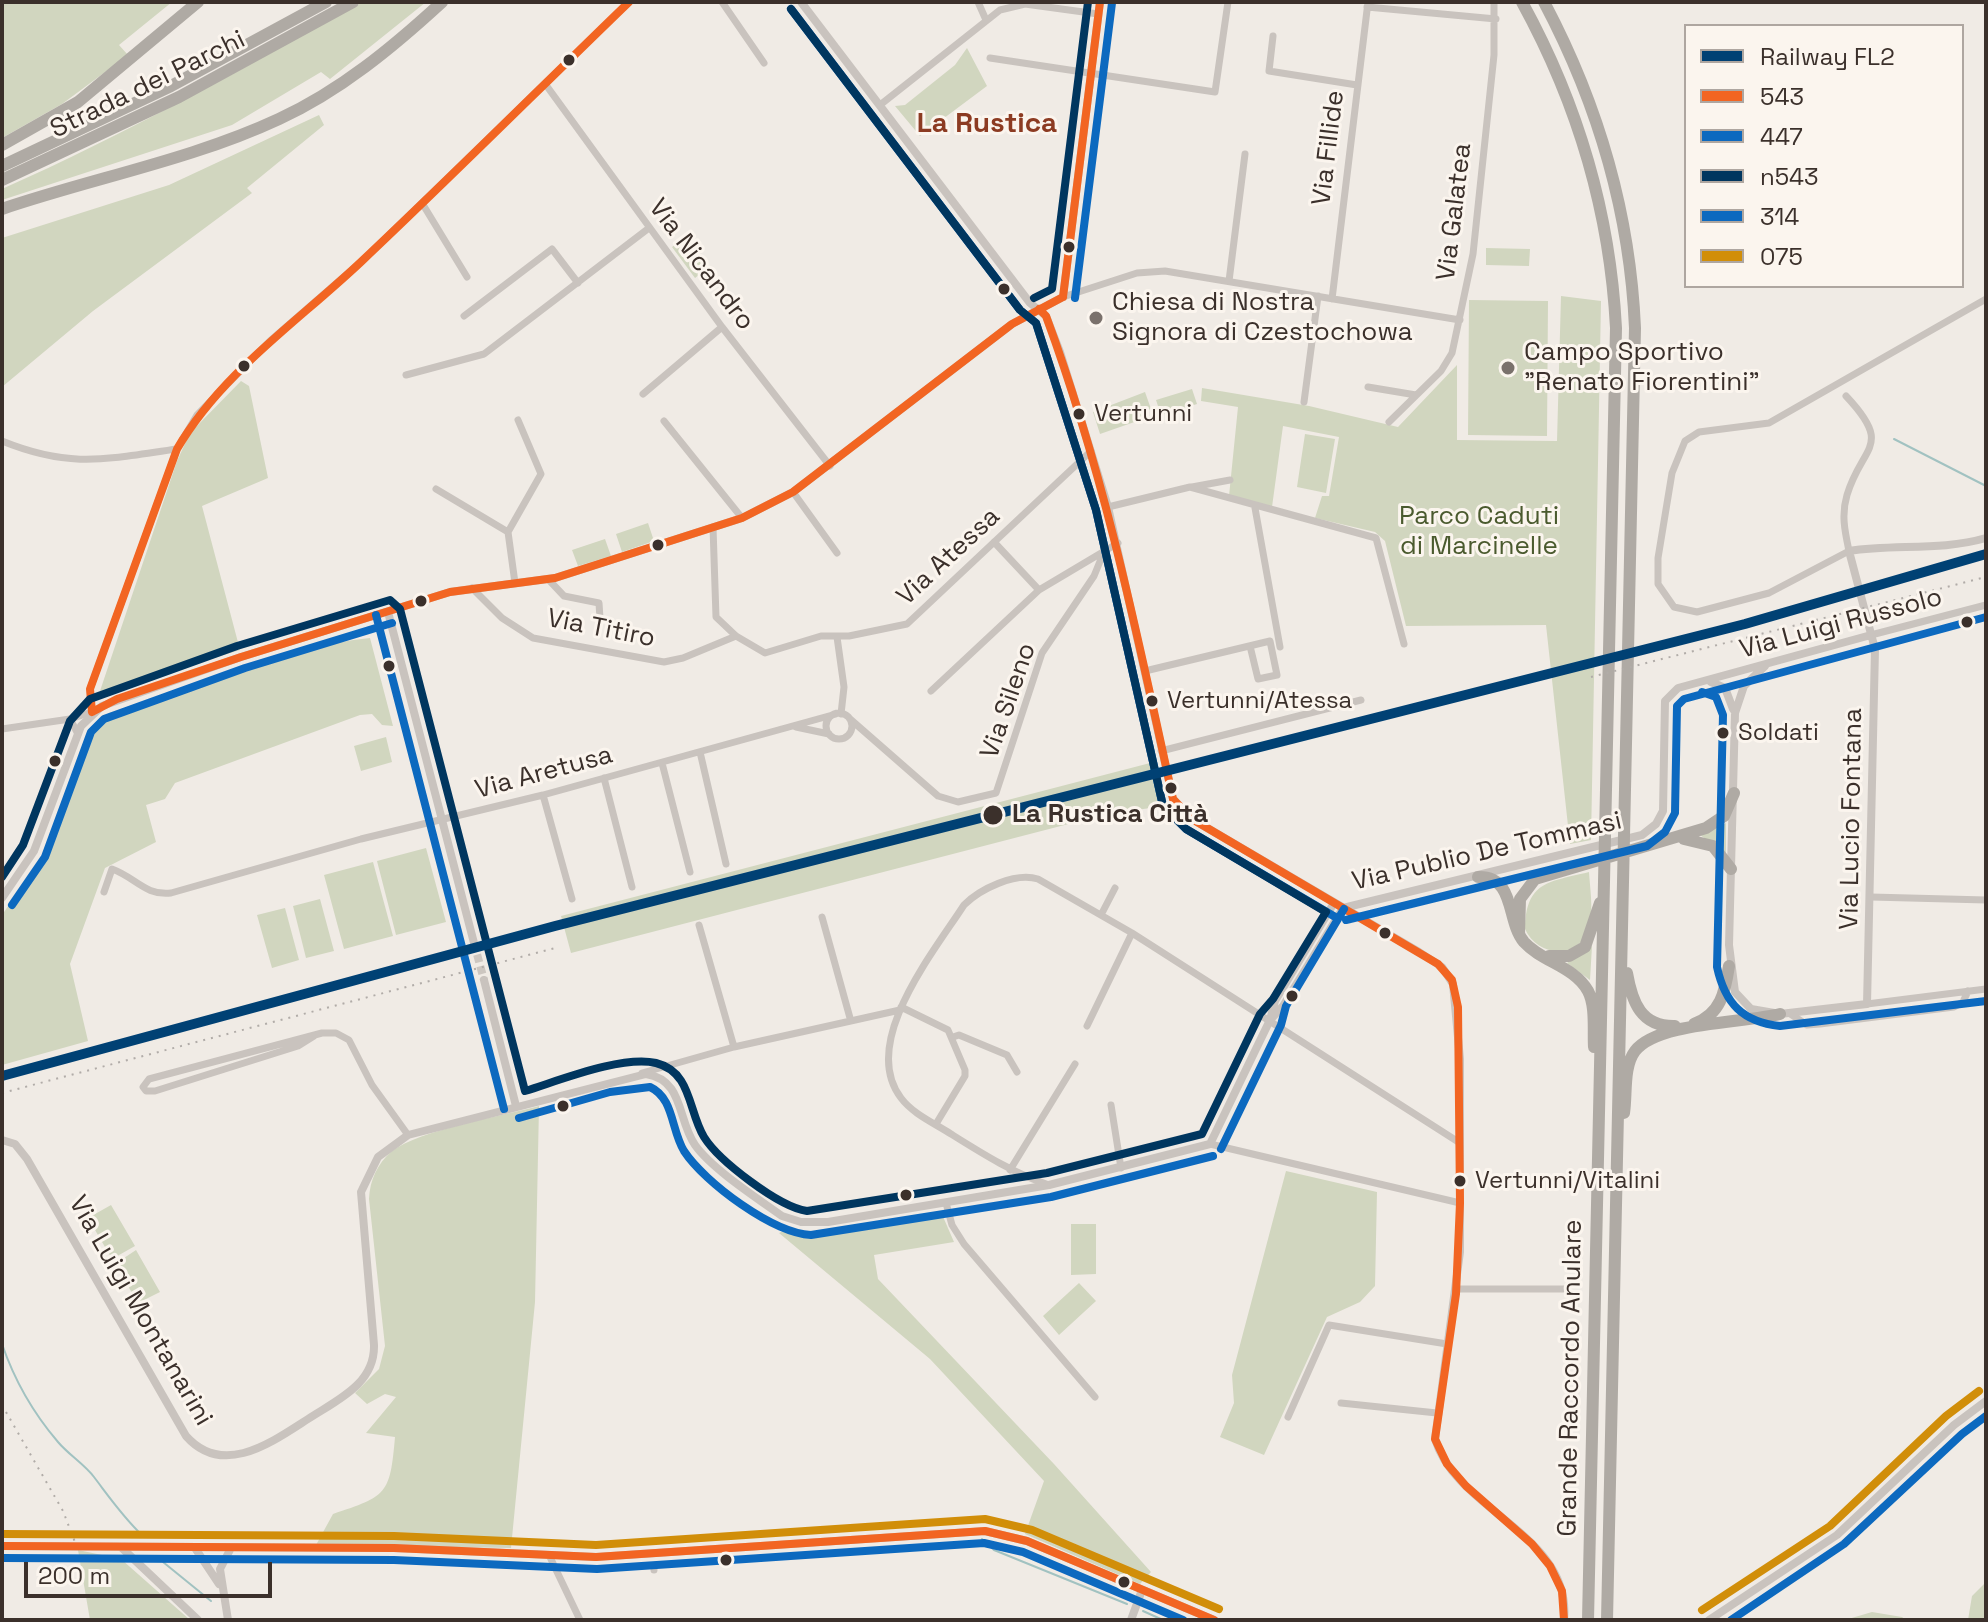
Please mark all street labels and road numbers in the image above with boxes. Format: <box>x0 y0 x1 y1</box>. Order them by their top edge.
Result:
street label: Strada dei Parchi <box>45 24 251 146</box>
street label: Via Fillide <box>1306 89 1352 207</box>
street label: Via Galatea <box>1431 141 1479 283</box>
street label: Via Nicandro <box>642 193 760 337</box>
street label: Via Atessa <box>891 502 1007 612</box>
street label: Via Luigi Russolo <box>1736 582 1946 666</box>
street label: Via Titiro <box>544 603 658 655</box>
street label: Via Sileno <box>975 639 1043 763</box>
street label: Via Lucio Fontana <box>1834 708 1870 930</box>
street label: Via Aretusa <box>472 740 616 806</box>
street label: Via Publio De Tommasi <box>1349 806 1625 898</box>
street label: Via Luigi Montanarini <box>61 1190 219 1432</box>
street label: Grande Raccordo Anulare <box>1553 1219 1589 1537</box>

